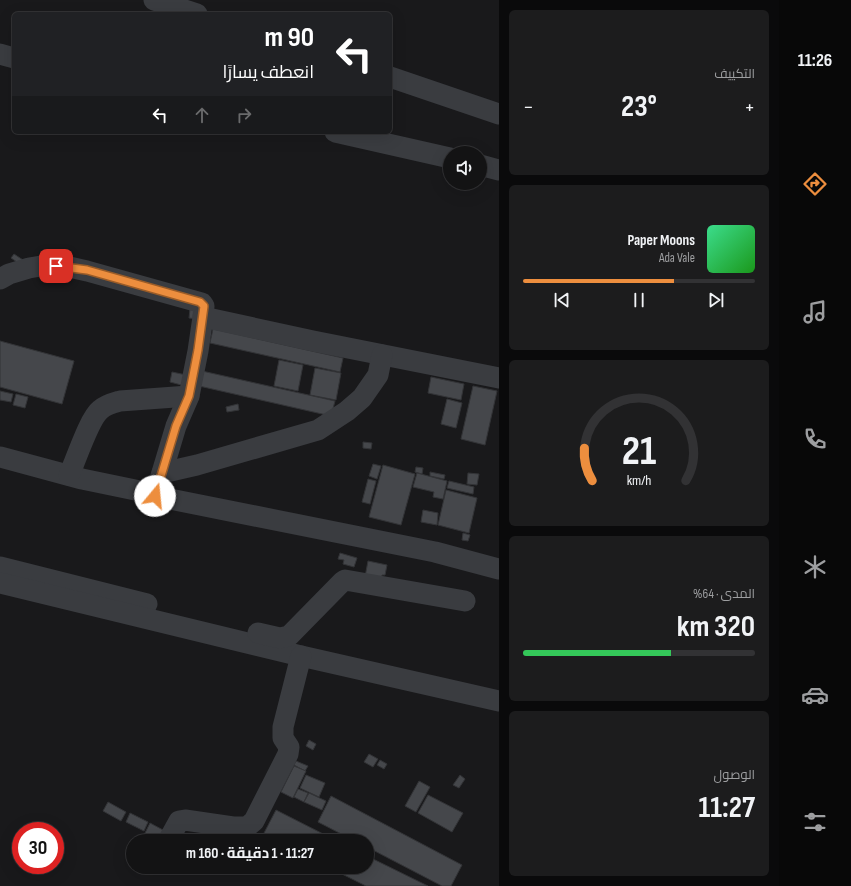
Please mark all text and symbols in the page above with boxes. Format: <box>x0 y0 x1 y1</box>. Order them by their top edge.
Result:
text: 90 m <box>264 21 314 54</box>
icon: left <box>328 28 380 80</box>
text: 11:26 <box>798 50 832 71</box>
text: انعطف يسارًا <box>222 62 314 83</box>
text: التكييف <box>714 66 755 82</box>
text: 23° <box>621 89 657 125</box>
text: − <box>523 94 534 121</box>
text: + <box>744 94 755 121</box>
icon: left <box>149 104 171 126</box>
icon: ahead <box>191 104 213 126</box>
icon: right <box>233 104 255 126</box>
map controls <box>443 146 487 190</box>
button: sound <box>443 146 487 190</box>
icon: directions <box>801 170 829 198</box>
text: Paper Moons <box>627 231 695 250</box>
pin <box>39 249 73 283</box>
text: Ada Vale <box>659 250 695 266</box>
icon: arrive <box>45 255 67 277</box>
icon: previous <box>551 289 573 311</box>
icon: pause <box>628 289 650 311</box>
icon: next <box>705 289 727 311</box>
icon: music <box>801 298 829 326</box>
icon: phone <box>801 425 829 453</box>
text: 21 <box>622 427 656 476</box>
text: km/h <box>627 472 651 489</box>
position arrow <box>134 475 176 517</box>
icon: climate <box>801 553 829 581</box>
text: المدى · 64% <box>693 586 755 602</box>
text: 320 km <box>677 609 755 645</box>
icon: car <box>801 681 829 709</box>
text: الوصول <box>714 767 755 783</box>
text: 11:27 <box>699 790 755 826</box>
icon: filters <box>801 808 829 836</box>
speed limit sign: 30 <box>12 822 64 874</box>
text: 11:27 · 1 دقيقة · 160 m <box>186 844 314 863</box>

